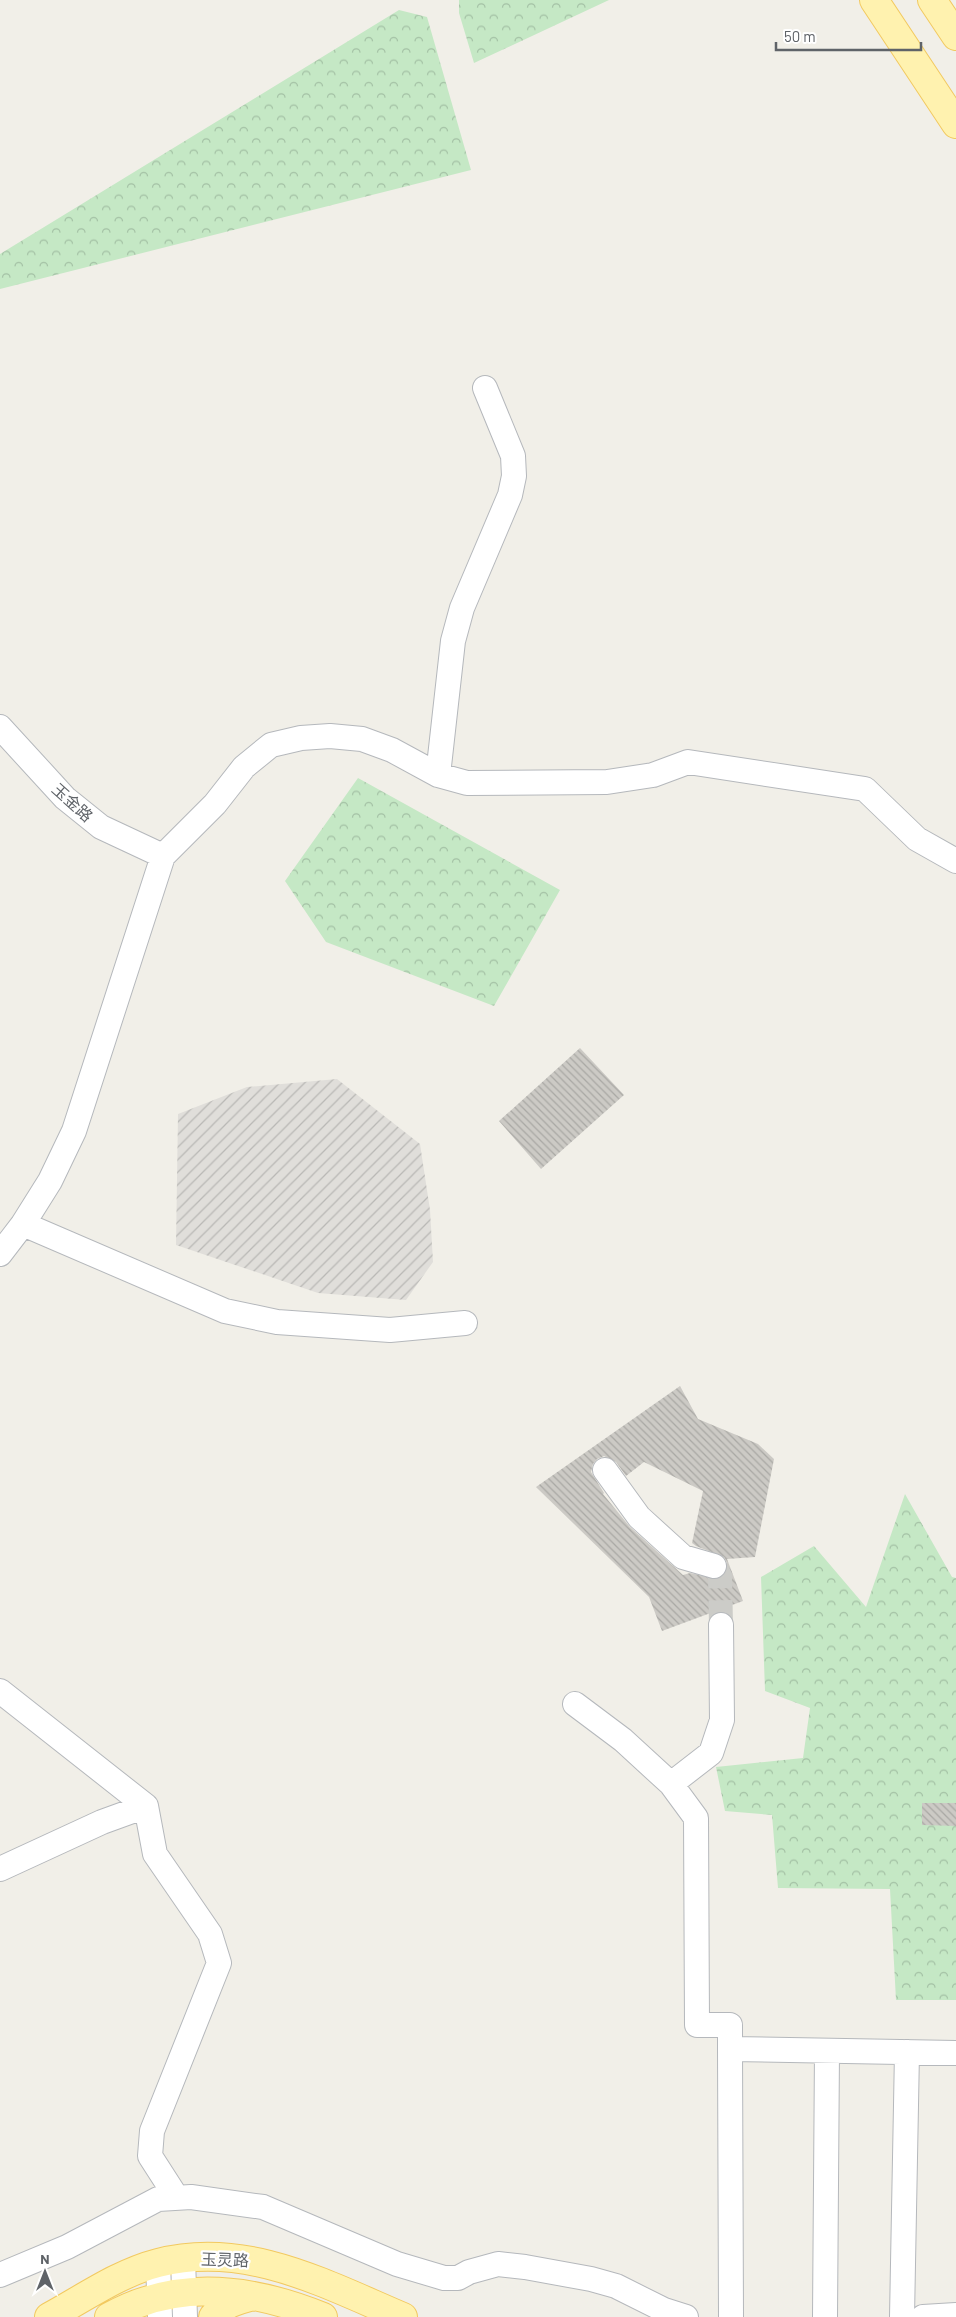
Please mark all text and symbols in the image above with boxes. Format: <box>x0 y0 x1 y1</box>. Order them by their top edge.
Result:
scale bar <box>776 20 921 52</box>
text: 50 m <box>784 27 816 45</box>
street label: 玉金路 <box>49 779 97 825</box>
north arrow <box>20 2247 70 2297</box>
street label: 玉灵路 <box>201 2249 249 2269</box>
text: N <box>40 2250 50 2267</box>

